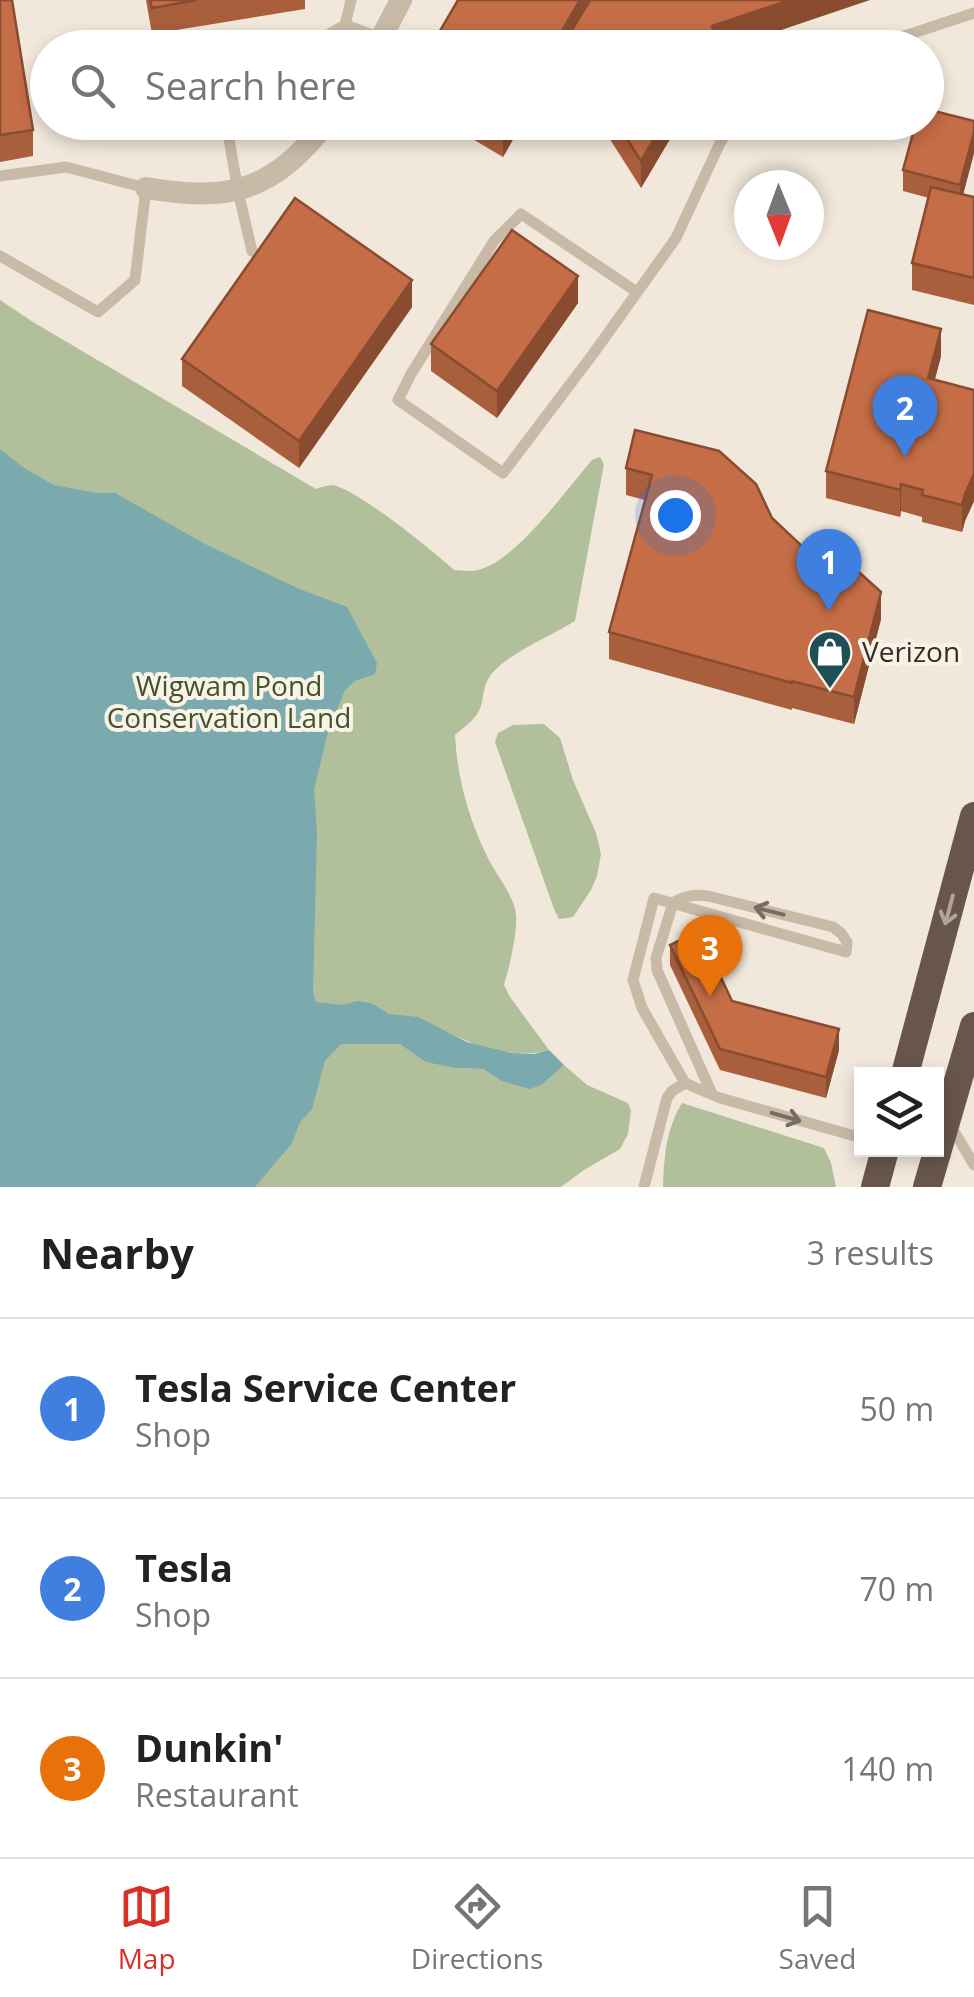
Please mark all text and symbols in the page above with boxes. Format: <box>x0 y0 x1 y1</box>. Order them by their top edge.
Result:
search box <box>30 30 944 140</box>
icon: search <box>65 58 120 113</box>
text: Search here <box>145 59 357 111</box>
north arrow <box>734 170 824 260</box>
pin: 2 <box>872 374 938 457</box>
your location <box>650 490 701 541</box>
pin: 1 <box>796 528 862 611</box>
shop icon: Verizon <box>807 629 853 690</box>
place label: Verizon <box>862 632 960 670</box>
park label: Wigwam Pond Conservation Land <box>107 666 351 736</box>
one-way arrow <box>938 894 957 925</box>
one-way arrow <box>754 901 786 919</box>
pin: 3 <box>678 914 742 997</box>
map controls <box>854 1067 944 1157</box>
button: layers <box>854 1067 944 1157</box>
one-way arrow <box>770 1109 802 1127</box>
text: Nearby <box>40 1224 194 1281</box>
text: 3 results <box>807 1231 934 1274</box>
text: Tesla Service Center <box>135 1361 516 1413</box>
text: 1 <box>63 1387 82 1430</box>
text: 50 m <box>859 1387 934 1430</box>
text: Shop <box>135 1413 211 1456</box>
text: Tesla <box>135 1541 233 1593</box>
text: 2 <box>63 1567 82 1610</box>
text: 70 m <box>859 1567 934 1610</box>
text: Shop <box>135 1593 211 1636</box>
text: Dunkin' <box>135 1721 283 1773</box>
text: 3 <box>63 1747 82 1790</box>
text: 140 m <box>841 1747 934 1790</box>
text: Restaurant <box>135 1773 299 1816</box>
tab: Map <box>118 1879 176 1977</box>
tab: Directions <box>411 1879 543 1977</box>
tab: Saved <box>779 1879 856 1977</box>

